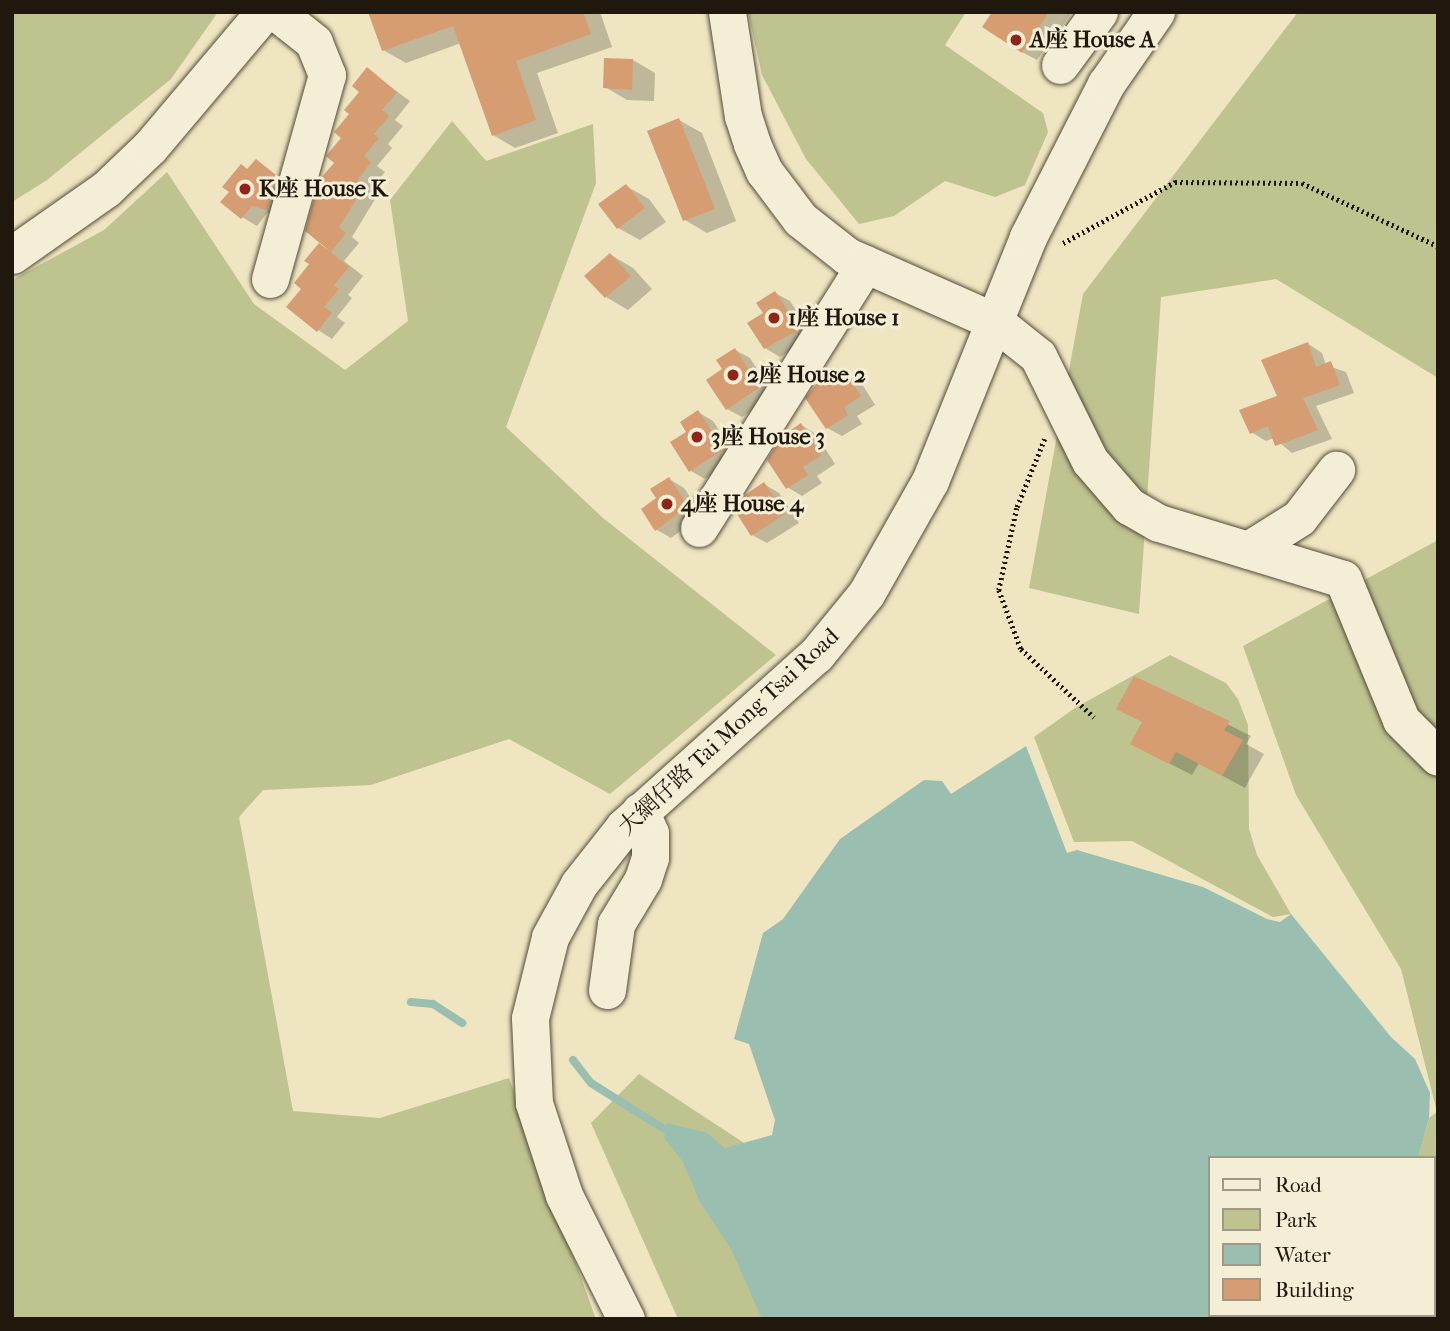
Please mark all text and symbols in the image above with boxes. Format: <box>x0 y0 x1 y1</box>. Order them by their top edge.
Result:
place label: A座 House A <box>1030 26 1155 54</box>
marker: A座 House A <box>1008 32 1024 48</box>
place label: K座 House K <box>259 175 388 203</box>
marker: K座 House K <box>237 181 253 197</box>
place label: 1座 House 1 <box>788 304 900 332</box>
marker: 1座 House 1 <box>766 310 782 326</box>
place label: 2座 House 2 <box>747 361 866 389</box>
marker: 2座 House 2 <box>725 367 741 383</box>
place label: 3座 House 3 <box>711 423 825 451</box>
marker: 3座 House 3 <box>689 429 705 445</box>
place label: 4座 House 4 <box>681 490 803 518</box>
marker: 4座 House 4 <box>659 496 675 512</box>
street label: 大網仔路 Tai Mong Tsai Road <box>613 623 845 841</box>
legend <box>1208 1156 1436 1317</box>
text: Road <box>1275 1173 1322 1197</box>
text: Park <box>1275 1208 1317 1232</box>
text: Water <box>1275 1243 1331 1267</box>
text: Building <box>1275 1278 1353 1302</box>

